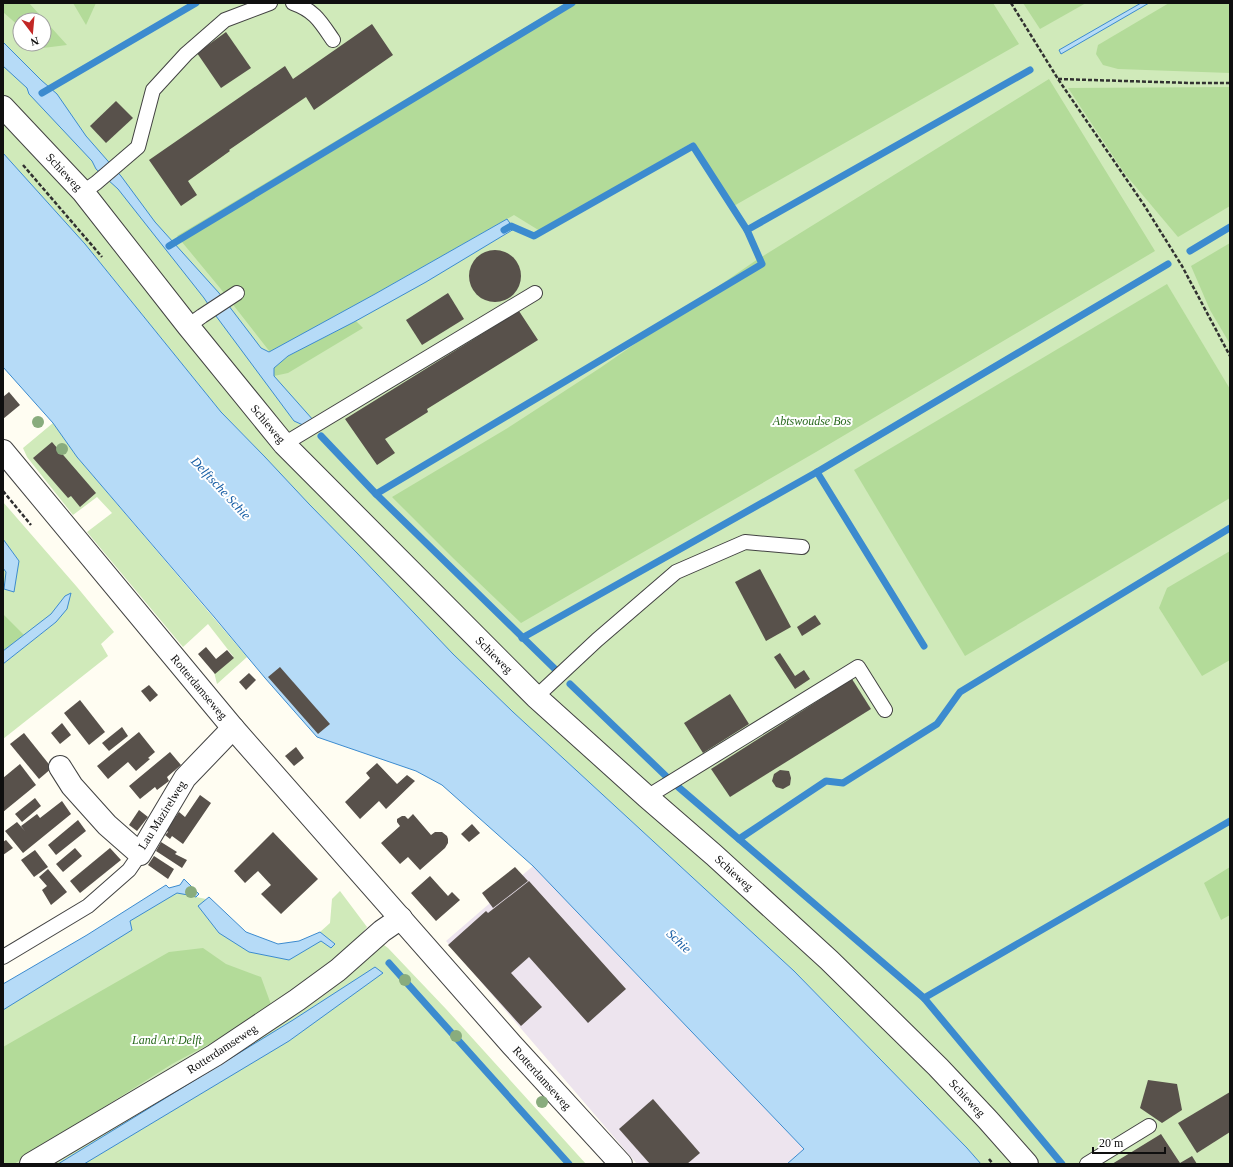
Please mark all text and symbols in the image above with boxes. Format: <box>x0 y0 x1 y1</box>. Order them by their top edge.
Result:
north arrow <box>12 12 52 52</box>
text: N <box>29 35 40 48</box>
street label: Schieweg <box>43 150 85 194</box>
street label: Schieweg <box>248 402 288 446</box>
park label: Abtswoudse Bos <box>772 414 851 428</box>
water label: Delftsche Schie <box>187 453 254 523</box>
street label: Schieweg <box>473 634 515 676</box>
street label: Rotterdamseweg <box>168 652 230 722</box>
street label: Lau Mazirelweg <box>135 778 189 852</box>
street label: Schieweg <box>712 852 756 894</box>
water label: Schie <box>664 926 695 956</box>
street label: Rotterdamseweg <box>184 1021 260 1077</box>
park label: Land Art Delft <box>131 1033 203 1047</box>
street label: Rotterdamseweg <box>510 1043 574 1113</box>
street label: Schieweg <box>946 1076 988 1120</box>
scale bar <box>1093 1129 1165 1155</box>
text: 20 m <box>1099 1136 1124 1150</box>

